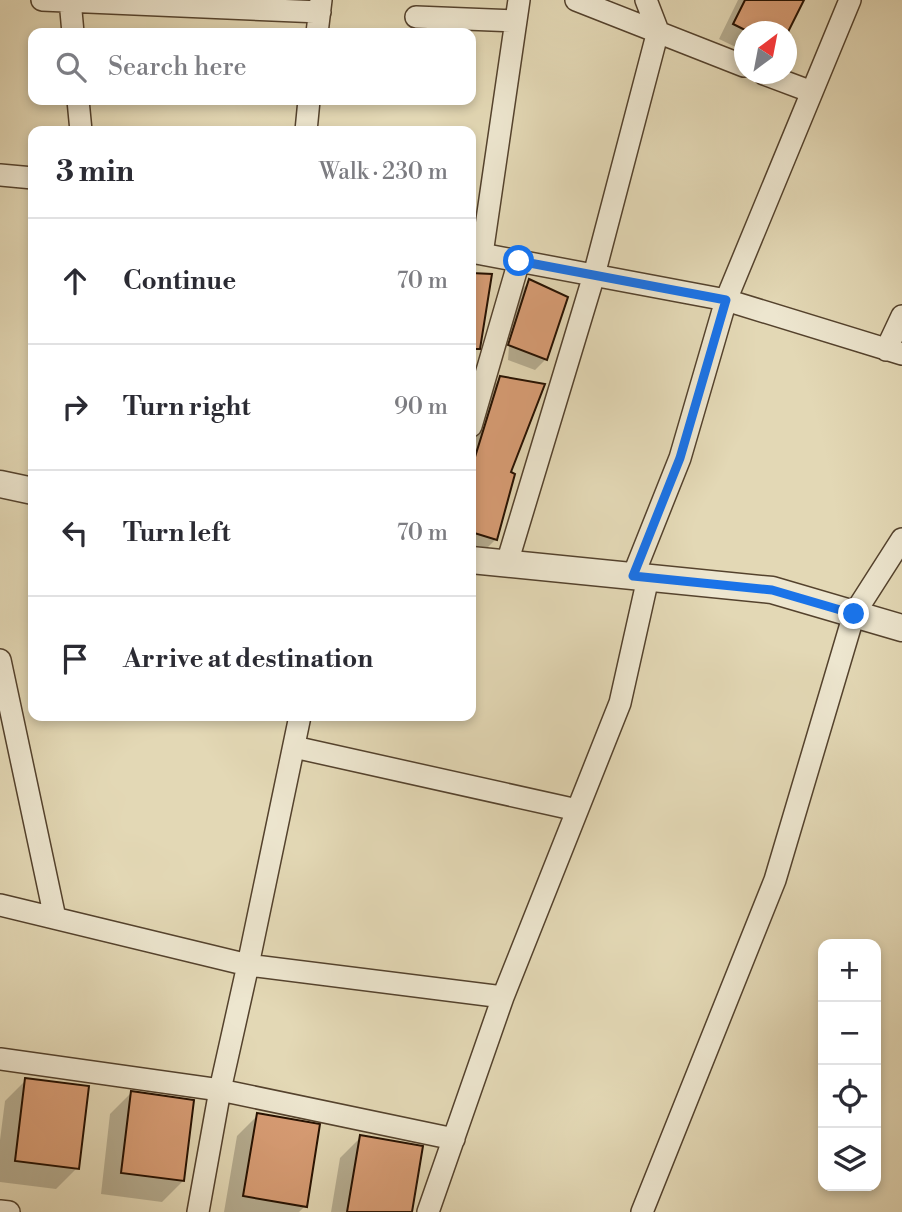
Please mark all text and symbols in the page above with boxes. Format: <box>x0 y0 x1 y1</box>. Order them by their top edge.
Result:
north arrow <box>734 21 797 84</box>
search box <box>28 28 476 105</box>
icon: search <box>52 48 90 86</box>
text: Search here <box>108 51 247 83</box>
text: 3 min <box>56 153 134 191</box>
text: Walk · 230 m <box>319 158 448 186</box>
route start <box>503 245 534 276</box>
icon: ahead <box>56 262 94 300</box>
text: Continue <box>123 265 236 297</box>
text: 70 m <box>397 267 448 295</box>
icon: right <box>56 388 94 426</box>
text: Turn right <box>123 391 251 423</box>
text: 90 m <box>394 393 448 421</box>
icon: left <box>56 514 94 552</box>
text: Turn left <box>123 517 231 549</box>
text: 70 m <box>397 519 448 547</box>
route end <box>838 598 869 629</box>
icon: arrive <box>56 640 94 678</box>
text: Arrive at destination <box>123 643 373 675</box>
map controls <box>818 939 881 1191</box>
button: + <box>818 939 881 1002</box>
button: − <box>818 1002 881 1065</box>
button: locate <box>818 1065 881 1128</box>
button: layers <box>818 1128 881 1191</box>

